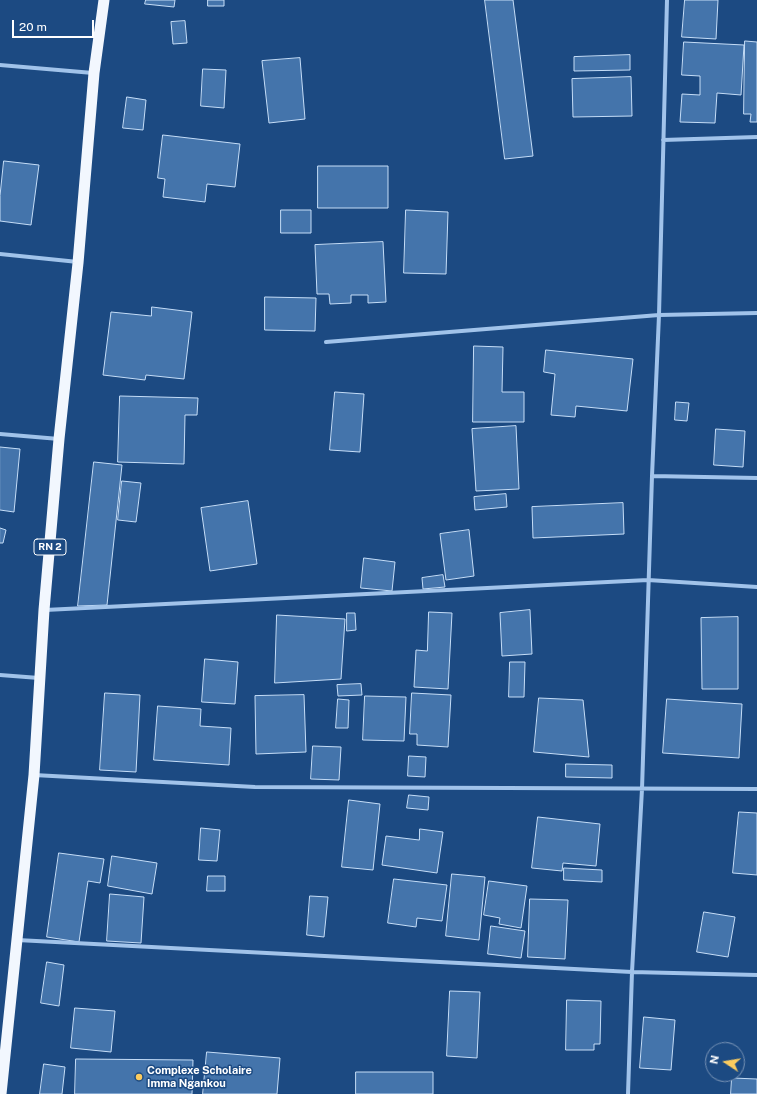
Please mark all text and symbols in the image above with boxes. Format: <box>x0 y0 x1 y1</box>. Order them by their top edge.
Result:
scale bar <box>14 12 96 38</box>
text: 20 m <box>19 20 47 34</box>
road number: RN 2 <box>34 539 66 555</box>
north arrow <box>705 1042 745 1082</box>
text: N <box>707 1054 721 1065</box>
place label: Complexe Scholaire Imma Ngankou <box>147 1064 252 1090</box>
marker: Complexe Scholaire Imma Ngankou <box>134 1072 144 1082</box>

